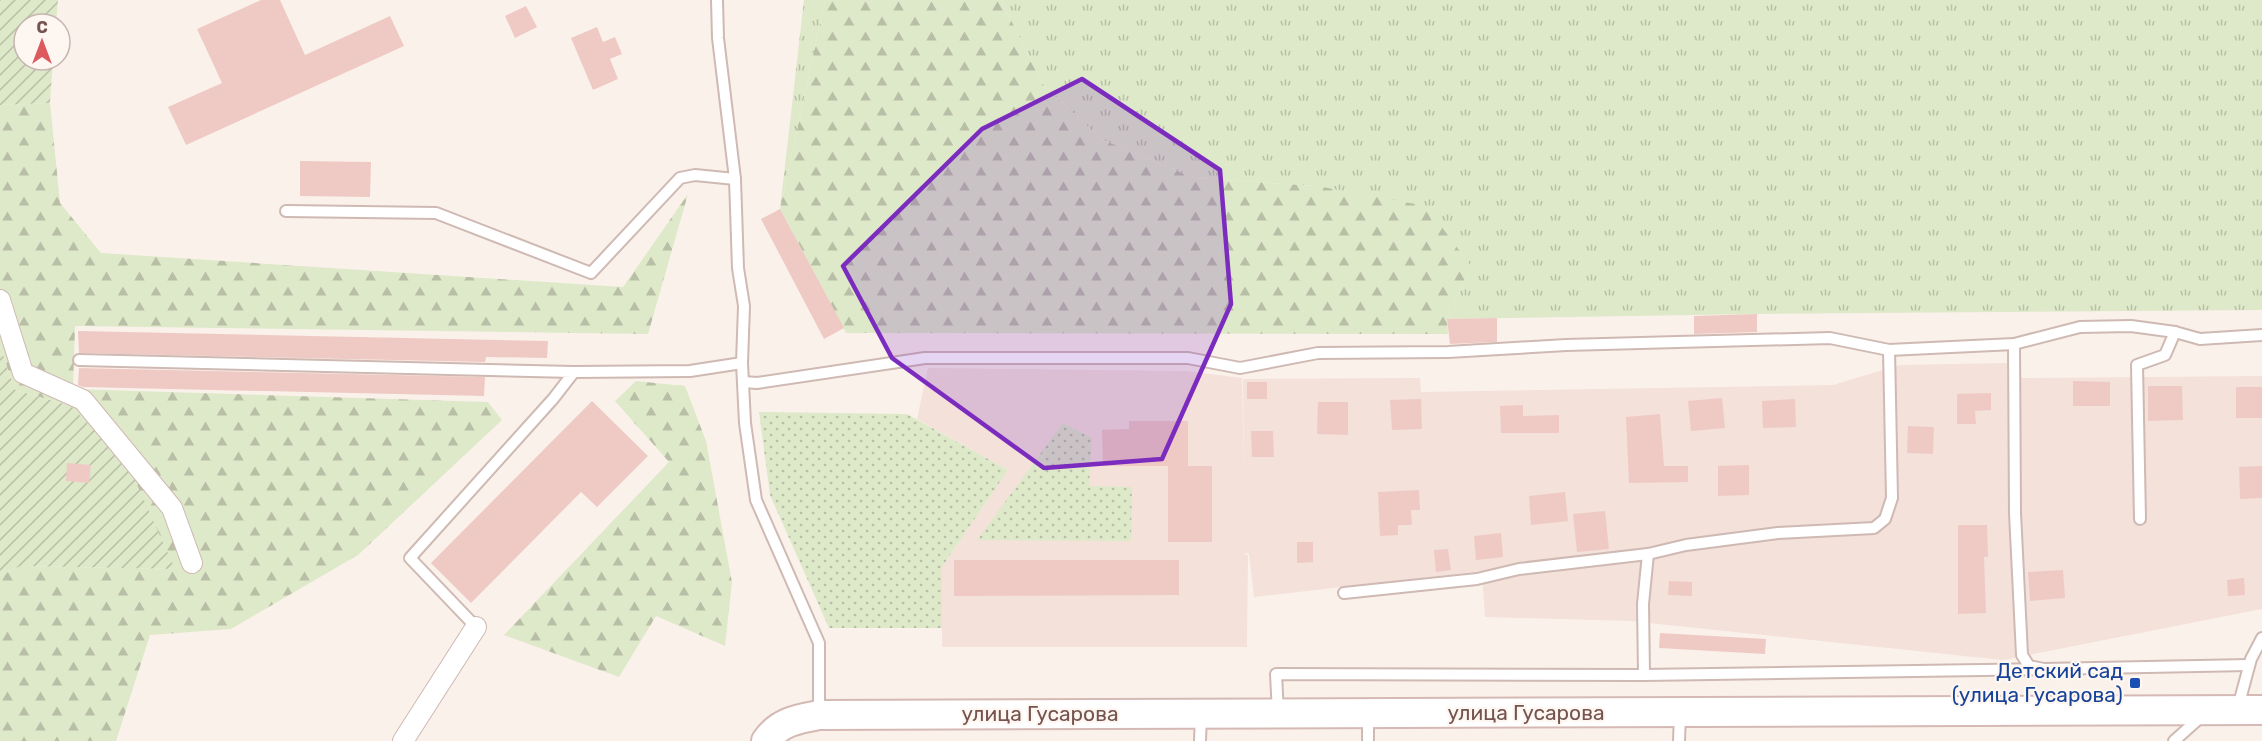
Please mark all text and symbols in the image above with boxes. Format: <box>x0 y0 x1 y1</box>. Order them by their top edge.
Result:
north arrow <box>12 12 72 72</box>
text: С <box>36 18 48 37</box>
place label: Детский сад (улица Гусарова) <box>1952 658 2123 707</box>
marker: Детский сад (улица Гусарова) <box>2128 676 2142 690</box>
street label: улица Гусарова <box>1447 700 1605 725</box>
street label: улица Гусарова <box>961 701 1119 726</box>

